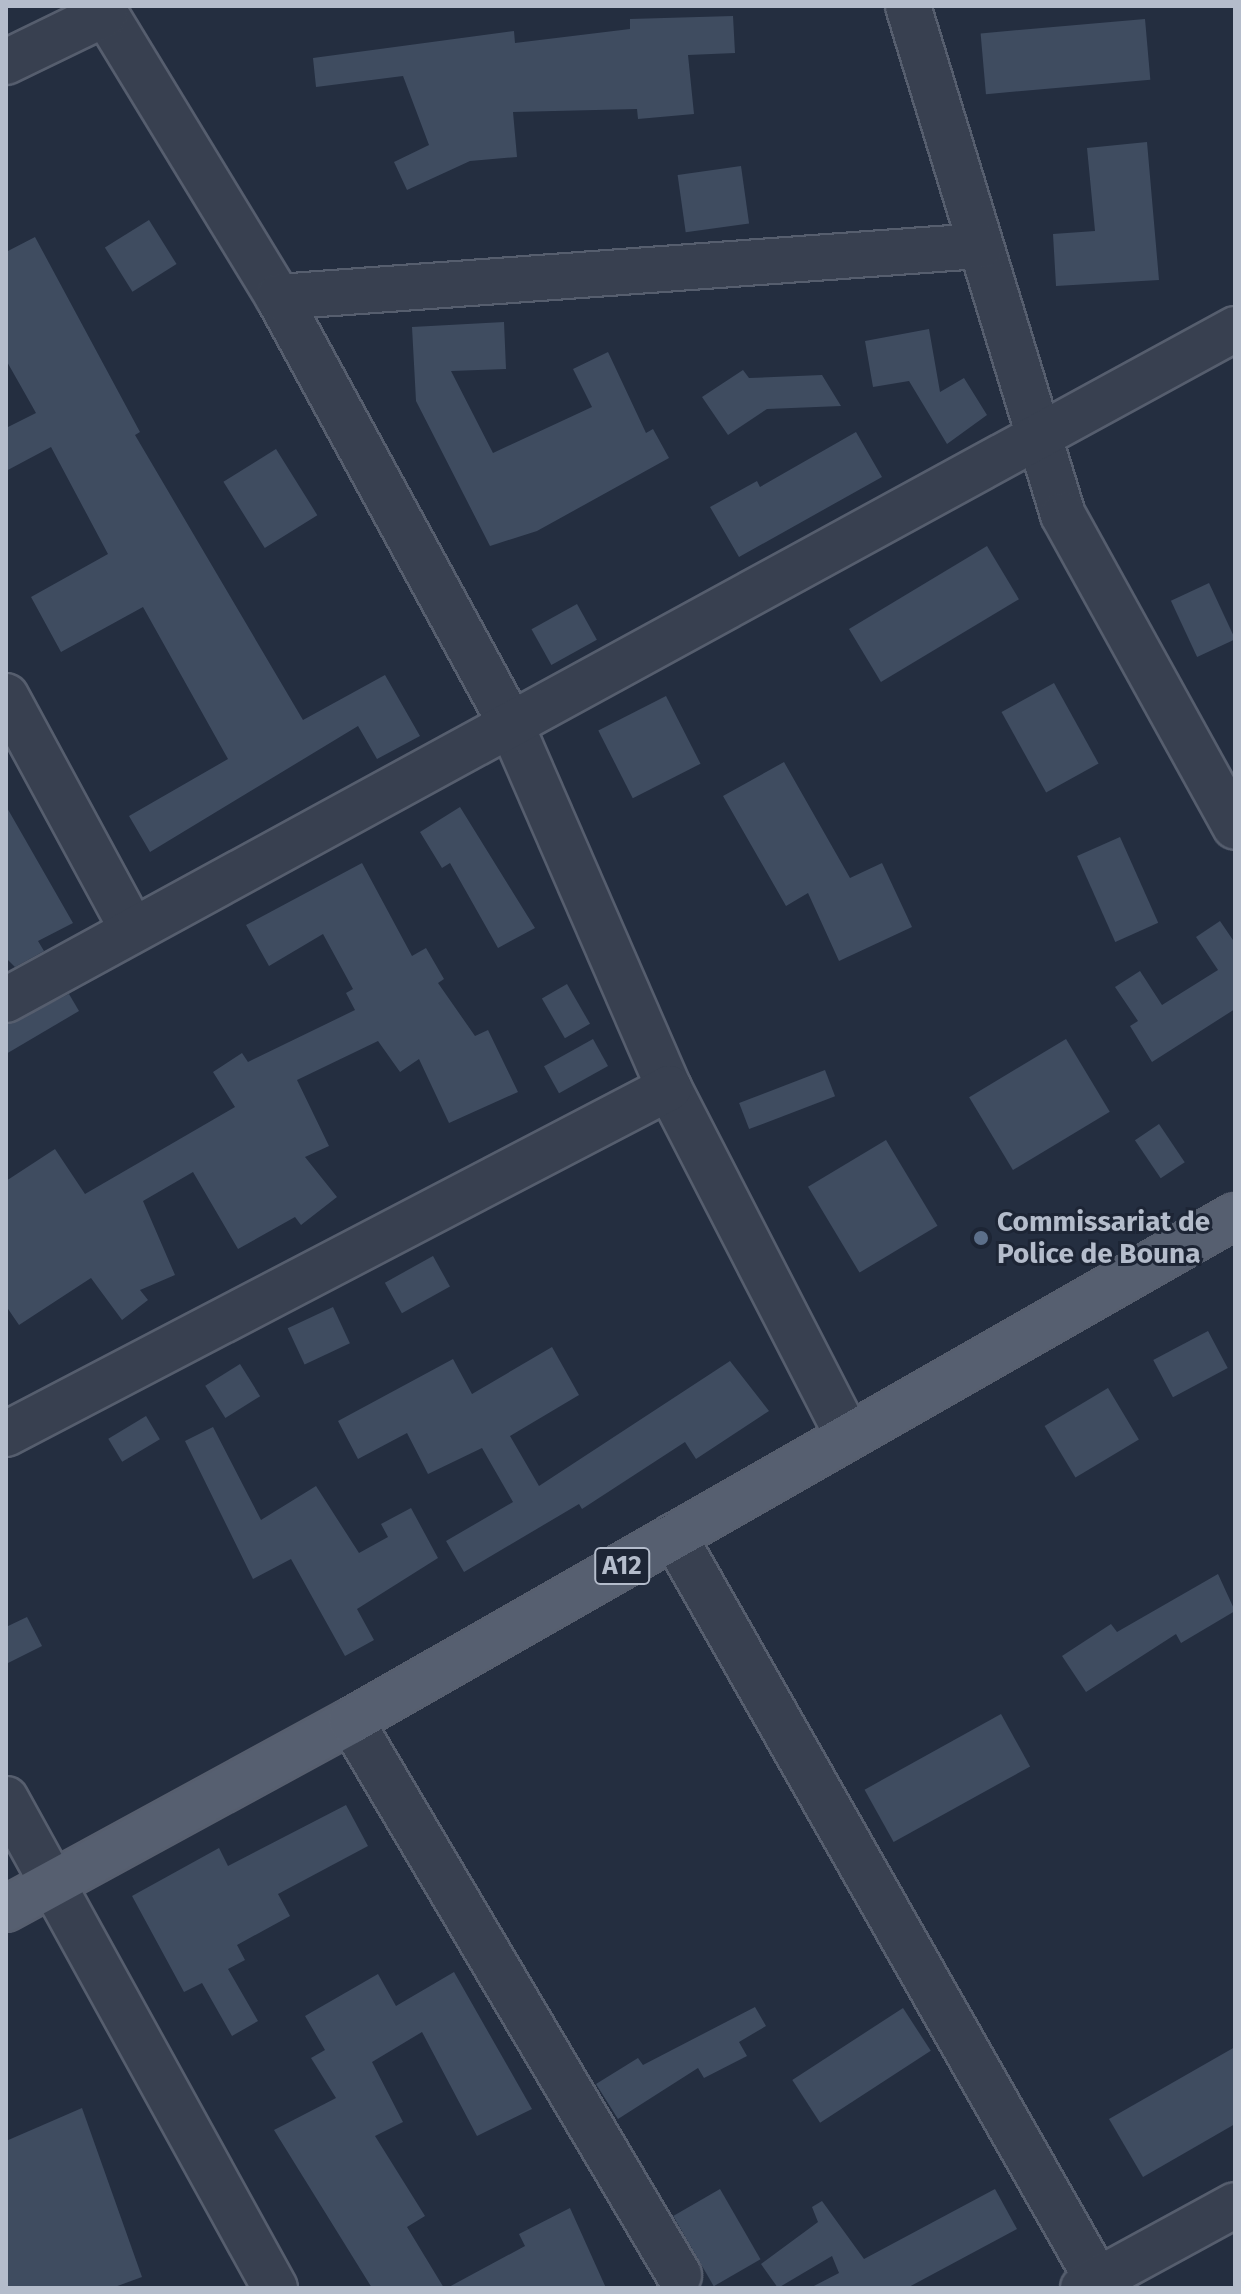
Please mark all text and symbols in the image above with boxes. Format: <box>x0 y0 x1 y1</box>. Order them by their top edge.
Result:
place label: Commissariat de Police de Bouna <box>997 1205 1210 1271</box>
marker: Commissariat de Police de Bouna <box>972 1229 990 1247</box>
road number: A12 <box>594 1544 650 1588</box>

